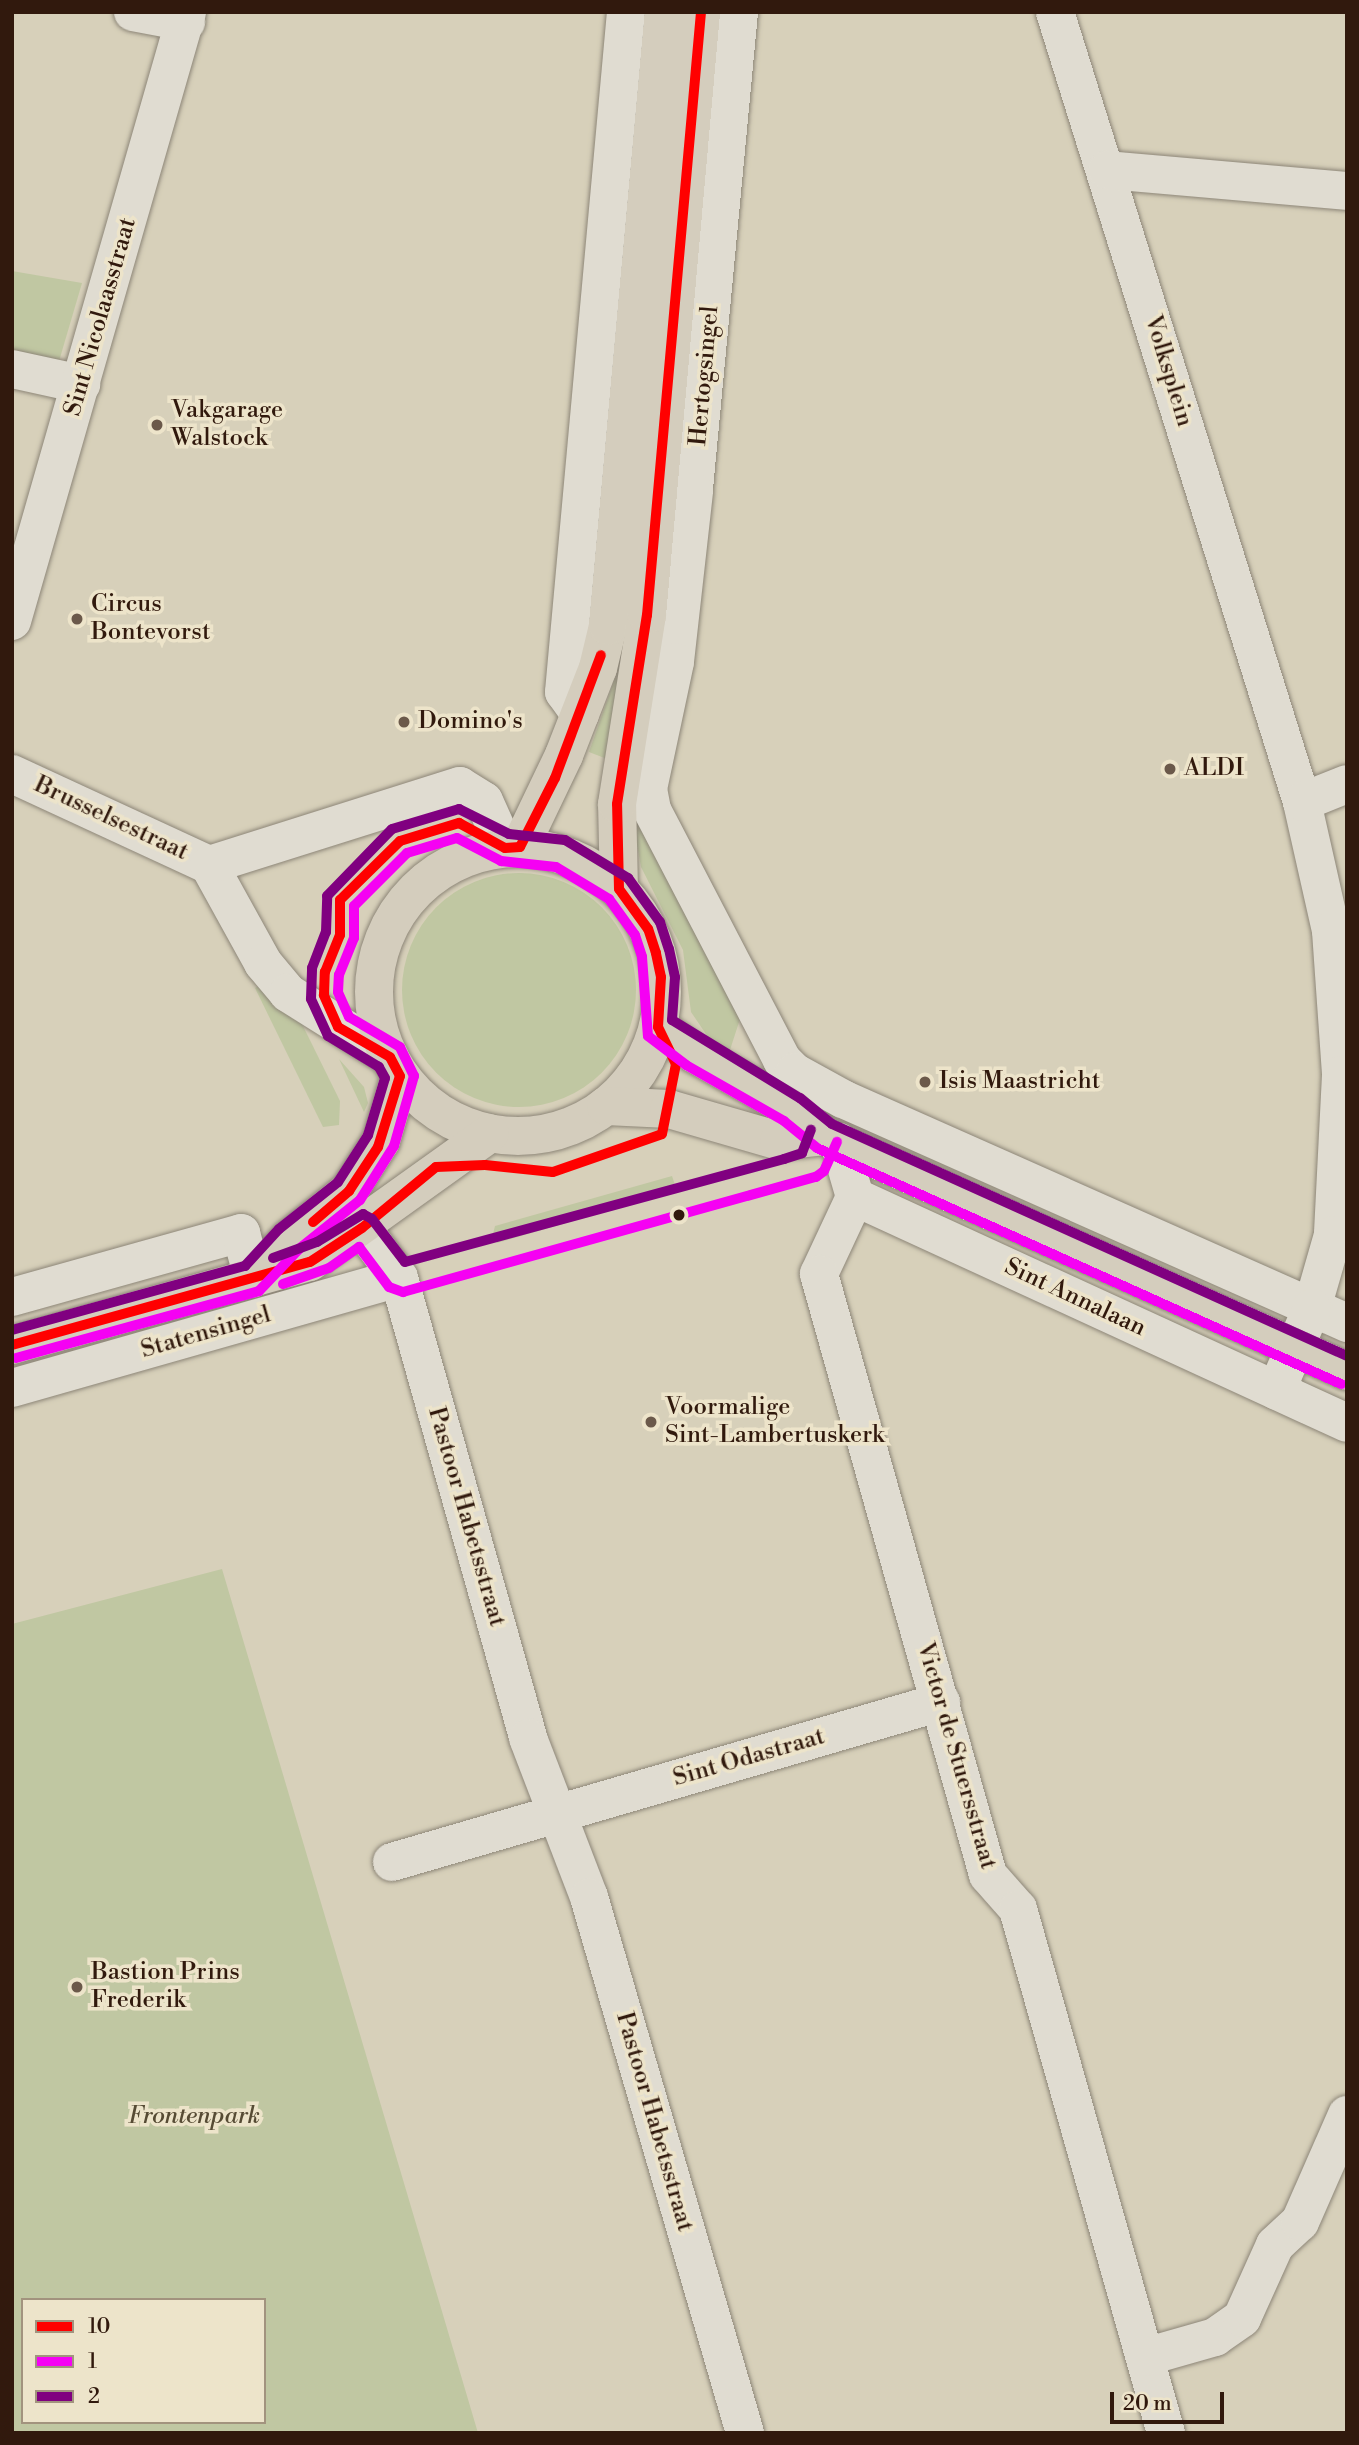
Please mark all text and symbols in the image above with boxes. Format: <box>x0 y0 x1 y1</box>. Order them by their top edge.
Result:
street label: Sint Nicolaasstraat <box>59 215 143 419</box>
street label: Hertogsingel <box>685 305 725 447</box>
street label: Volksplein <box>1137 312 1199 430</box>
place label: Vakgarage Walstock <box>171 397 283 453</box>
marker: Vakgarage Walstock <box>149 417 165 433</box>
place label: Circus Bontevorst <box>91 591 210 647</box>
marker: Circus Bontevorst <box>69 611 85 627</box>
place label: Domino's <box>418 708 523 736</box>
marker: Domino's <box>396 714 412 730</box>
place label: ALDI <box>1184 755 1244 783</box>
marker: ALDI <box>1162 761 1178 777</box>
street label: Brusselsestraat <box>29 771 193 867</box>
place label: Isis Maastricht <box>939 1068 1100 1096</box>
marker: Isis Maastricht <box>917 1074 933 1090</box>
unlabelled marker <box>672 1208 686 1222</box>
street label: Sint Annalaan <box>1000 1253 1150 1343</box>
street label: Statensingel <box>138 1301 274 1365</box>
place label: Voormalige Sint-Lambertuskerk <box>665 1394 885 1450</box>
street label: Pastoor Habetsstraat <box>421 1404 511 1630</box>
marker: Voormalige Sint-Lambertuskerk <box>643 1414 659 1430</box>
street label: Victor de Stuersstraat <box>910 1639 1002 1873</box>
street label: Sint Odastraat <box>670 1723 828 1793</box>
place label: Bastion Prins Frederik <box>91 1959 240 2015</box>
marker: Bastion Prins Frederik <box>69 1979 85 1995</box>
street label: Pastoor Habetsstraat <box>609 2009 699 2235</box>
park label: Frontenpark <box>128 2103 260 2131</box>
legend <box>21 2298 266 2424</box>
text: 10 <box>88 2314 110 2340</box>
text: 1 <box>88 2349 97 2375</box>
scale bar <box>1114 2378 1228 2422</box>
text: 2 <box>88 2384 100 2410</box>
text: 20 m <box>1123 2391 1172 2417</box>

